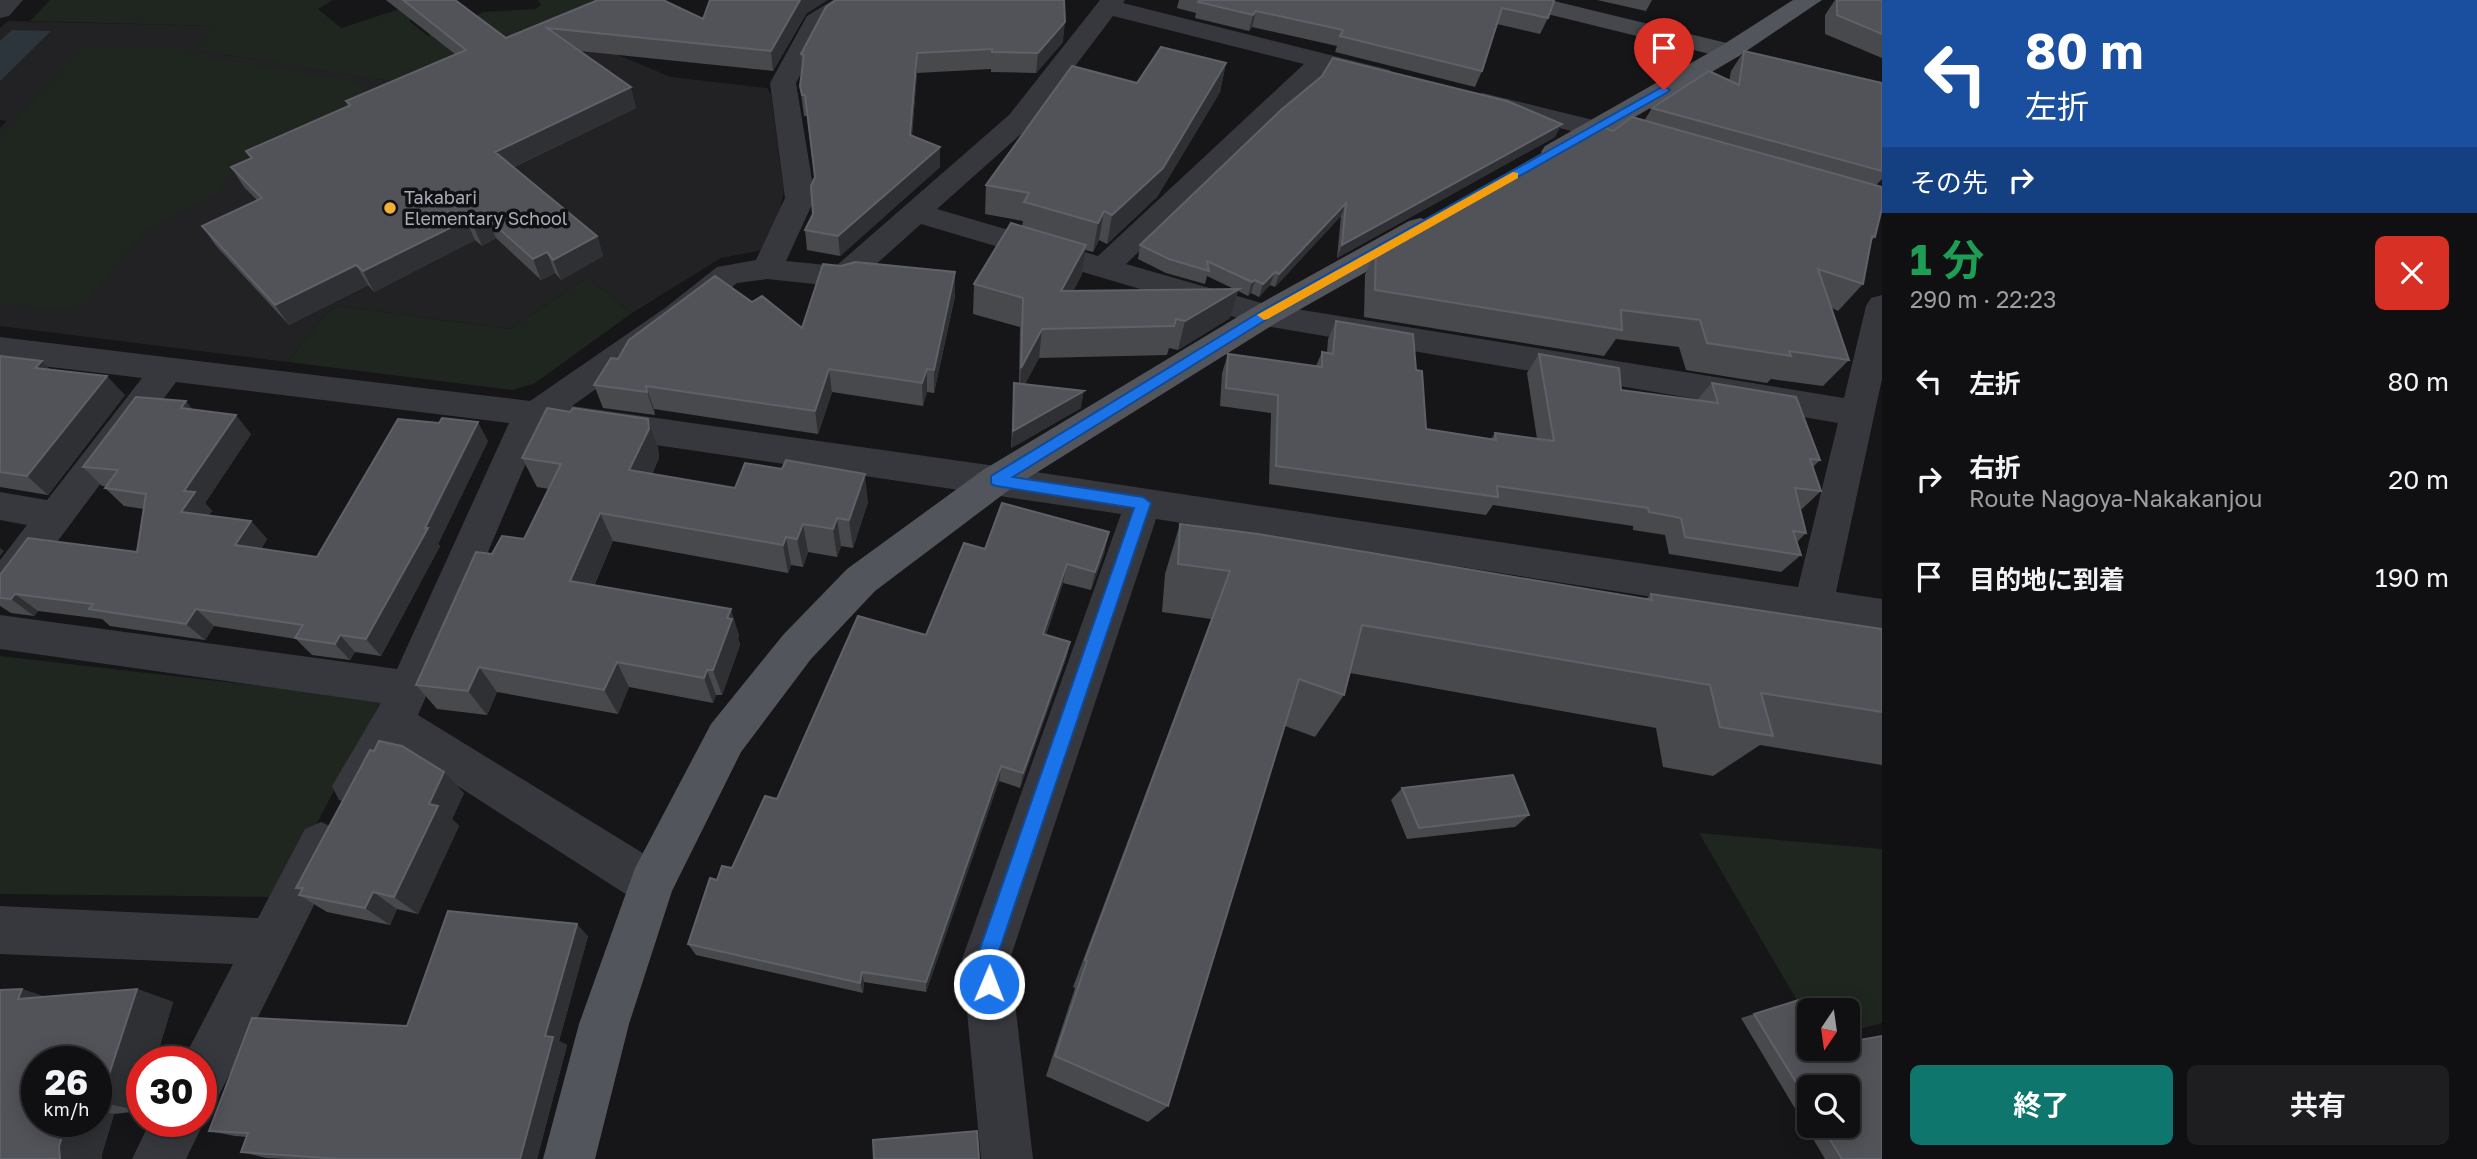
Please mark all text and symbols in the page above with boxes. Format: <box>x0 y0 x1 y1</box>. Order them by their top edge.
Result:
pin <box>1634 18 1694 90</box>
text: 80 m <box>2025 21 2143 80</box>
icon: left <box>1910 28 2001 119</box>
icon: arrive <box>1645 29 1683 67</box>
text: 左折 <box>2025 87 2089 125</box>
icon: right <box>2002 161 2040 199</box>
text: その先 <box>1910 167 1988 198</box>
place label: Takabari Elementary School <box>404 186 568 229</box>
marker: Takabari Elementary School <box>382 200 398 216</box>
text: 1 分 <box>1910 234 1984 284</box>
button: close <box>2375 236 2449 310</box>
text: 290 m · 22:23 <box>1910 285 2056 313</box>
icon: left <box>1910 362 1948 400</box>
text: 80 m <box>2388 366 2449 397</box>
text: 左折 <box>1969 368 2021 399</box>
text: 右折 <box>1969 452 2021 483</box>
icon: right <box>1910 460 1948 498</box>
text: 20 m <box>2388 464 2449 495</box>
text: Route Nagoya-Nakakanjou <box>1969 484 2262 512</box>
icon: arrive <box>1910 558 1948 596</box>
text: 190 m <box>2375 562 2449 593</box>
text: 目的地に到着 <box>1969 564 2125 595</box>
position arrow <box>952 947 1026 1021</box>
north arrow <box>1797 998 1860 1060</box>
map controls <box>1797 998 1860 1138</box>
speed limit sign: 30 <box>126 1046 217 1137</box>
text: 26 <box>45 1061 88 1103</box>
button: 終了 <box>1910 1065 2173 1145</box>
button: 共有 <box>2187 1065 2449 1145</box>
button: search <box>1797 1075 1860 1138</box>
text: km/h <box>44 1098 89 1120</box>

